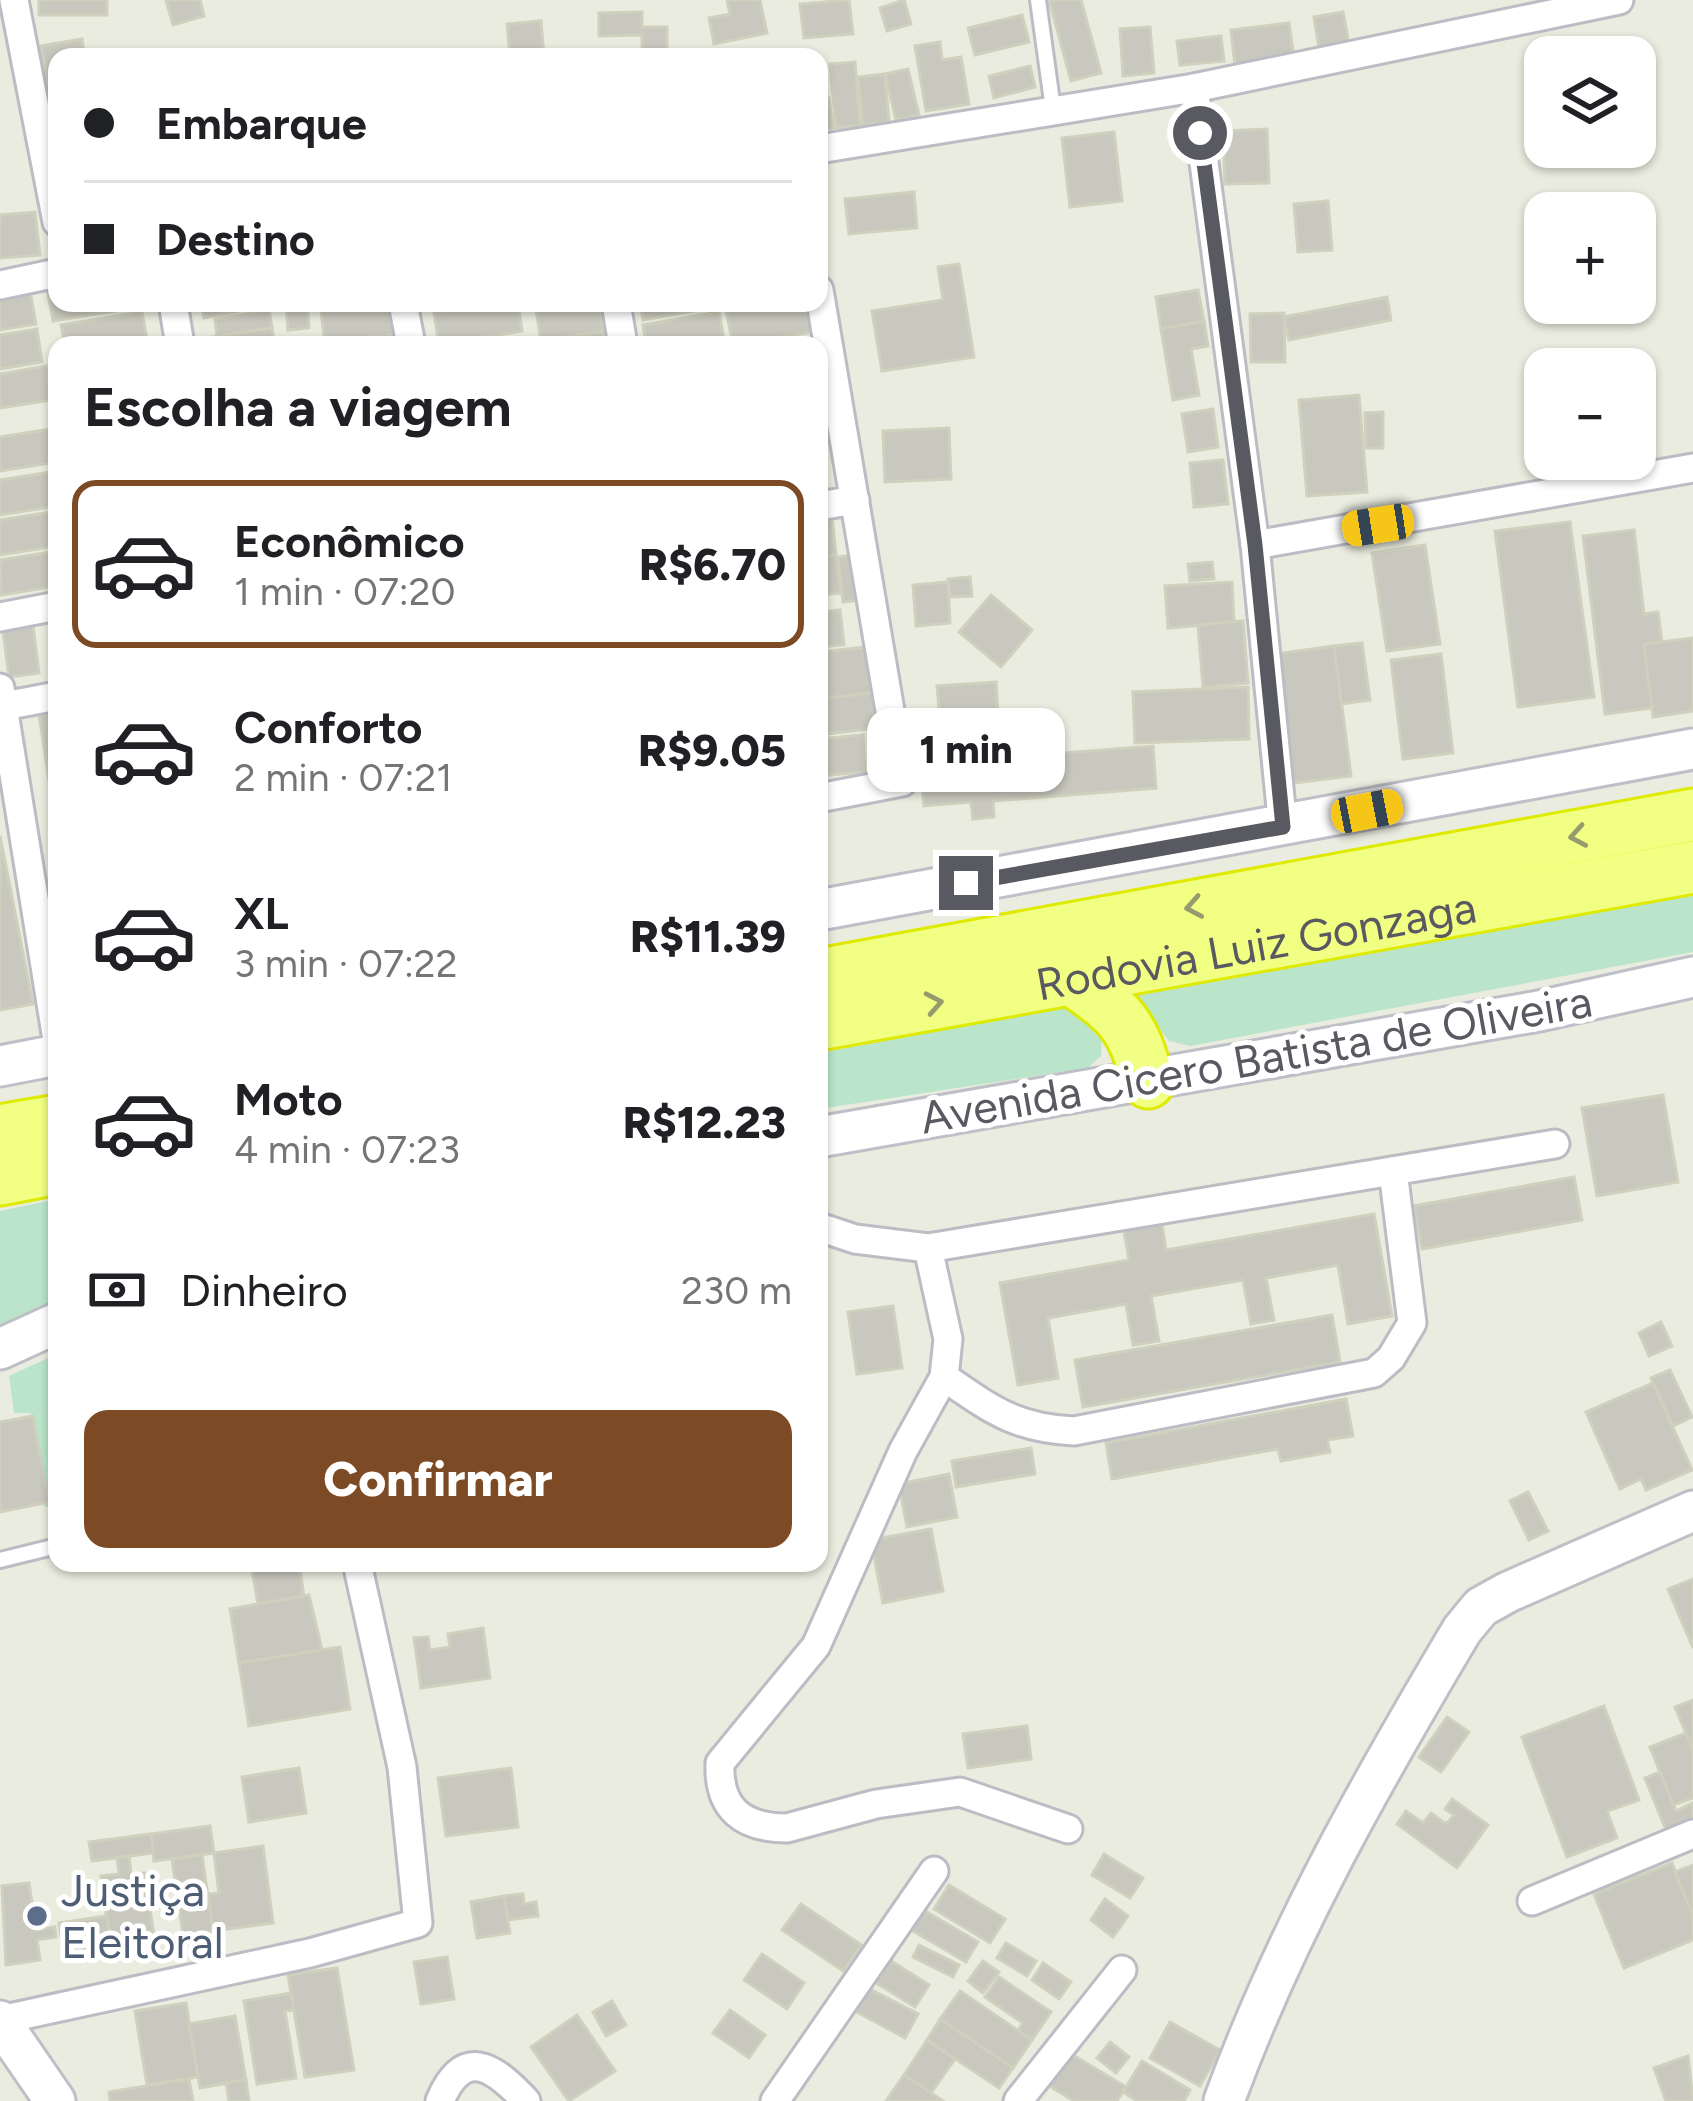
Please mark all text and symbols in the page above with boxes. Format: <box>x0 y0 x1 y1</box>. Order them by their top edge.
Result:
map controls <box>1524 36 1656 480</box>
button: layers <box>1524 36 1656 168</box>
text: Embarque <box>156 96 367 150</box>
route start <box>1173 106 1227 160</box>
button: + <box>1524 192 1656 324</box>
text: Destino <box>156 212 315 266</box>
button: − <box>1524 348 1656 480</box>
text: Escolha a viagem <box>84 375 512 440</box>
car <box>1340 502 1416 548</box>
icon: car <box>90 510 198 618</box>
text: Econômico <box>234 514 465 568</box>
text: R$6.70 <box>639 537 786 591</box>
text: 1 min · 07:20 <box>234 568 456 615</box>
icon: car <box>90 696 198 804</box>
text: Conforto <box>234 700 423 754</box>
callout: 1 min <box>867 709 1065 793</box>
text: R$9.05 <box>638 723 786 777</box>
text: 1 min <box>919 726 1013 773</box>
text: 2 min · 07:21 <box>234 754 452 801</box>
car <box>1328 786 1406 836</box>
one-way arrow <box>1568 822 1588 848</box>
route end <box>939 856 993 910</box>
street label: Rodovia Luiz Gonzaga <box>1032 879 1480 1012</box>
icon: car <box>90 882 198 990</box>
text: XL <box>234 886 289 940</box>
one-way arrow <box>1185 893 1205 918</box>
text: R$11.39 <box>630 909 786 963</box>
text: 3 min · 07:22 <box>234 940 457 987</box>
street label: Avenida Cicero Batista de Oliveira <box>916 973 1596 1145</box>
one-way arrow <box>924 991 944 1017</box>
icon: car <box>90 1068 198 1176</box>
text: Moto <box>234 1072 343 1126</box>
text: R$12.23 <box>622 1095 786 1149</box>
text: 4 min · 07:23 <box>234 1126 460 1173</box>
icon: cash <box>84 1257 150 1323</box>
text: Dinheiro <box>180 1263 348 1317</box>
text: 230 m <box>681 1267 792 1314</box>
button: Confirmar <box>84 1410 792 1548</box>
place label: Justiça Eleitoral <box>61 1863 224 1969</box>
marker: Justiça Eleitoral <box>24 1903 50 1929</box>

